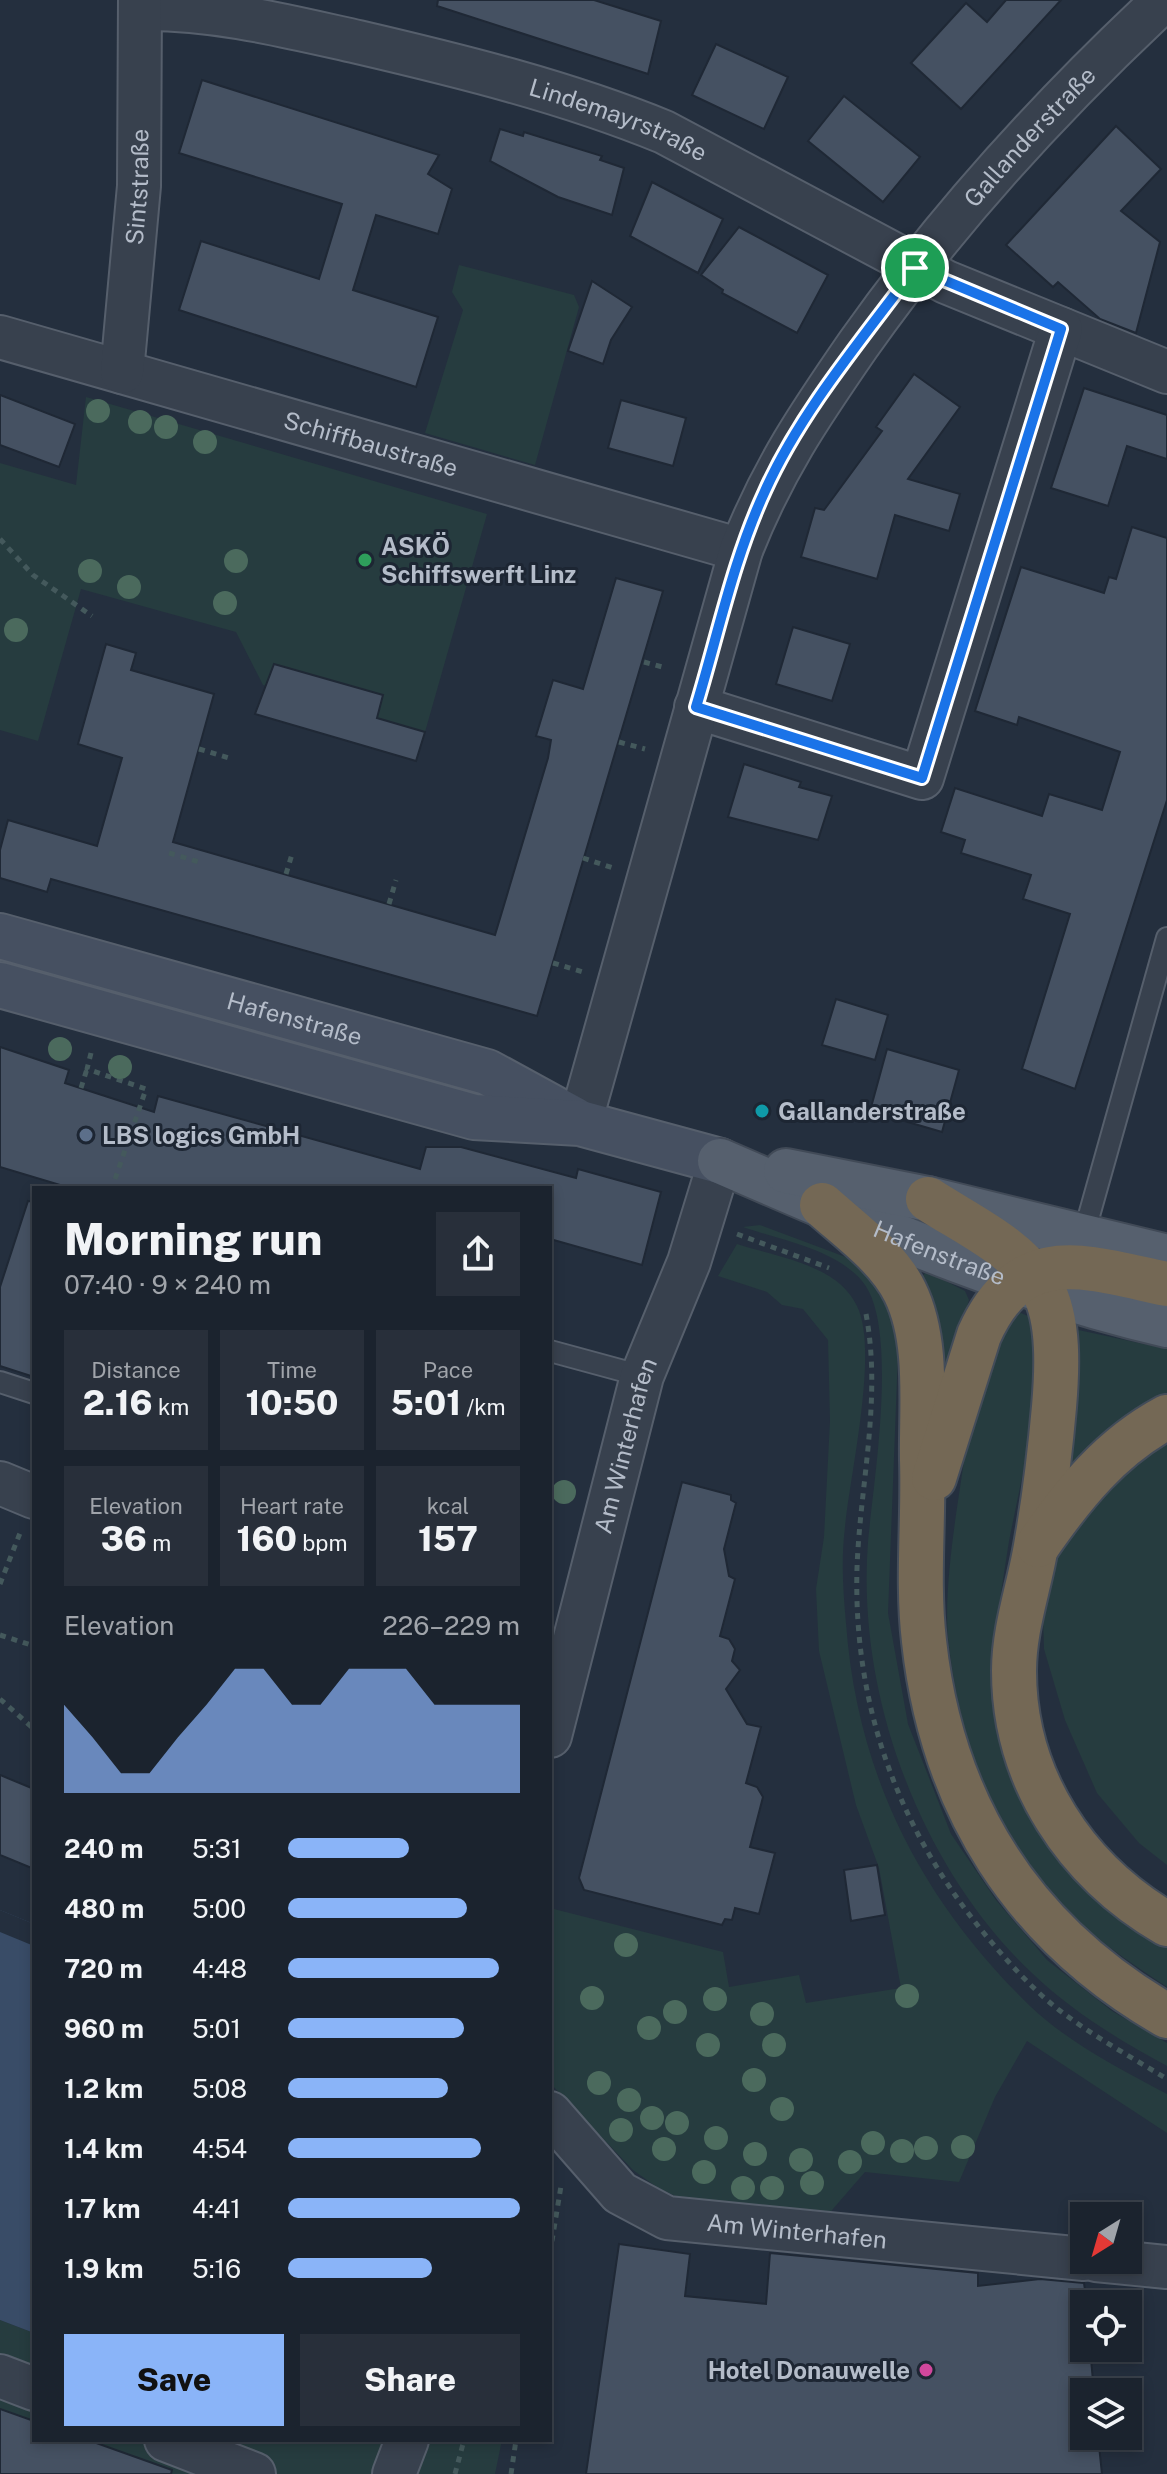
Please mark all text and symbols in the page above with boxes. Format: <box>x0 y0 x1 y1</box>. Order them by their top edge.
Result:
street label: Gallanderstraße <box>958 61 1101 212</box>
street label: Lindemayrstraße <box>526 72 712 166</box>
street label: Sintstraße <box>120 129 153 246</box>
pin <box>881 234 949 302</box>
icon: arrive <box>893 246 937 290</box>
street label: Schiffbaustraße <box>281 405 461 482</box>
place label: ASKÖ Schiffswerft Linz <box>381 532 576 588</box>
marker: ASKÖ Schiffswerft Linz <box>356 551 374 569</box>
street label: Hafenstraße <box>224 986 365 1050</box>
place label: Gallanderstraße <box>778 1097 966 1125</box>
marker: Gallanderstraße <box>753 1102 771 1120</box>
place label: LBS logics GmbH <box>102 1121 300 1149</box>
marker: LBS logics GmbH <box>77 1126 95 1144</box>
button: share <box>436 1212 520 1296</box>
text: Morning run <box>64 1213 322 1265</box>
street label: Hafenstraße <box>870 1214 1009 1291</box>
text: 07:40 · 9 × 240 m <box>64 1269 271 1300</box>
street label: Am Winterhafen <box>588 1353 662 1536</box>
text: Distance <box>91 1357 181 1383</box>
text: Time <box>267 1357 317 1383</box>
text: Pace <box>423 1357 473 1383</box>
text: 2.16 <box>83 1383 153 1423</box>
text: 10:50 <box>245 1383 339 1423</box>
text: 5:01 <box>390 1383 461 1423</box>
text: km <box>153 1394 189 1420</box>
text: /km <box>461 1394 506 1420</box>
text: Elevation <box>89 1493 183 1519</box>
text: Heart rate <box>240 1493 344 1519</box>
text: kcal <box>427 1493 469 1519</box>
text: 36 <box>101 1519 147 1559</box>
text: 160 <box>237 1519 297 1559</box>
text: 157 <box>418 1519 478 1559</box>
text: m <box>147 1530 171 1556</box>
text: bpm <box>297 1530 347 1556</box>
text: Elevation <box>64 1610 174 1641</box>
text: 226–229 m <box>382 1610 520 1641</box>
text: 240 m <box>64 1833 143 1864</box>
text: 5:31 <box>192 1833 241 1864</box>
text: 480 m <box>64 1893 144 1924</box>
text: 5:00 <box>192 1893 246 1924</box>
text: 720 m <box>64 1953 143 1984</box>
text: 4:48 <box>192 1953 247 1984</box>
text: 960 m <box>64 2013 144 2044</box>
text: 5:01 <box>192 2013 241 2044</box>
text: 1.2 km <box>64 2073 143 2104</box>
text: 5:08 <box>192 2073 247 2104</box>
text: 1.4 km <box>64 2133 143 2164</box>
text: 4:54 <box>192 2133 247 2164</box>
text: 1.7 km <box>64 2193 141 2224</box>
text: 4:41 <box>192 2193 241 2224</box>
north arrow <box>1070 2202 1142 2274</box>
map controls <box>1070 2202 1142 2450</box>
street label: Am Winterhafen <box>705 2208 888 2254</box>
text: 1.9 km <box>64 2253 143 2284</box>
text: 5:16 <box>192 2253 241 2284</box>
button: locate <box>1070 2290 1142 2362</box>
button: Save <box>64 2334 284 2426</box>
button: Share <box>300 2334 520 2426</box>
place label: Hotel Donauwelle <box>708 2356 910 2384</box>
marker: Hotel Donauwelle <box>917 2361 935 2379</box>
button: layers <box>1070 2378 1142 2450</box>

